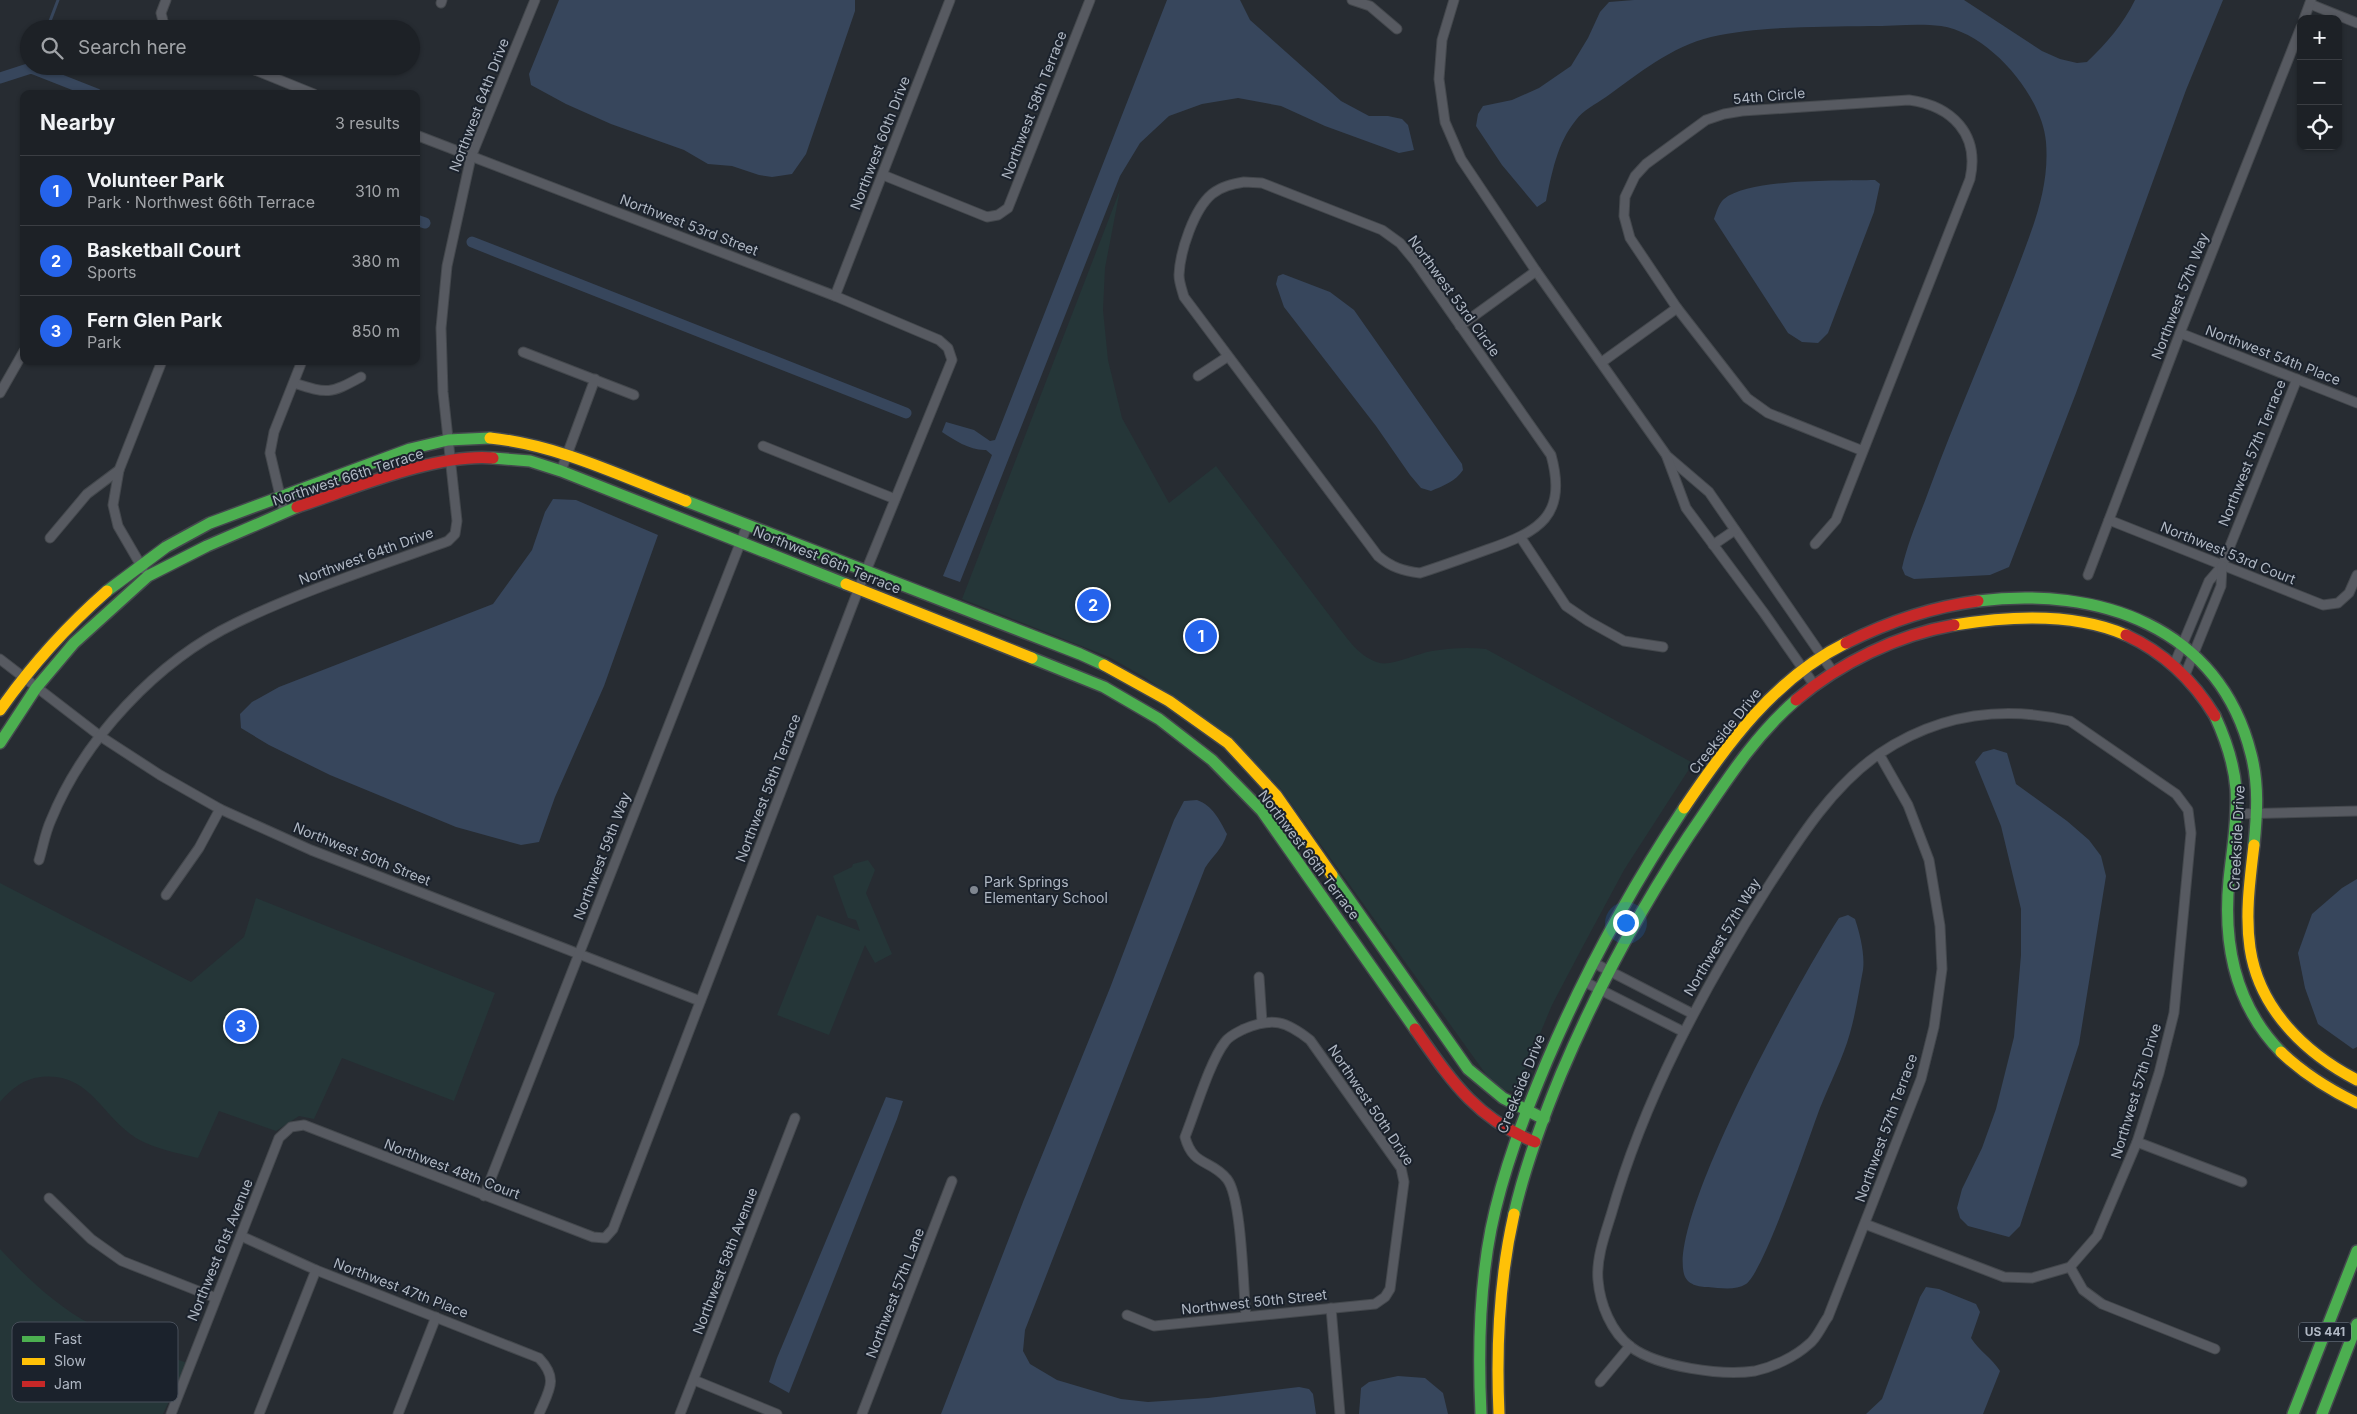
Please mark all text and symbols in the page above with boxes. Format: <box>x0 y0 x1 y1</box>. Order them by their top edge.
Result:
map controls <box>2297 15 2342 150</box>
button: + <box>2297 15 2342 60</box>
search box <box>20 20 420 75</box>
street label: Northwest 58th Terrace <box>997 28 1070 181</box>
icon: search <box>38 34 66 62</box>
text: Search here <box>78 36 187 59</box>
street label: Northwest 64th Drive <box>445 36 512 174</box>
button: − <box>2297 60 2342 105</box>
street label: Northwest 60th Drive <box>846 74 913 212</box>
street label: 54th Circle <box>1732 84 1806 107</box>
button: locate <box>2297 105 2342 150</box>
text: Nearby <box>40 110 115 135</box>
text: 3 results <box>335 113 400 133</box>
text: Volunteer Park <box>87 169 224 192</box>
text: 1 <box>53 181 59 201</box>
text: 310 m <box>355 181 400 201</box>
street label: Northwest 53rd Street <box>618 190 761 259</box>
text: Park · Northwest 66th Terrace <box>87 192 315 212</box>
street label: Northwest 57th Way <box>2148 230 2212 362</box>
street label: Northwest 53rd Circle <box>1405 232 1504 360</box>
text: Basketball Court <box>87 239 241 262</box>
text: 2 <box>51 251 61 271</box>
text: 380 m <box>352 251 400 271</box>
text: Sports <box>87 262 136 282</box>
text: Fern Glen Park <box>87 309 222 332</box>
text: 3 <box>51 321 61 341</box>
text: 850 m <box>352 321 400 341</box>
street label: Northwest 54th Place <box>2203 321 2343 388</box>
text: Park <box>87 332 121 352</box>
street label: Northwest 57th Terrace <box>2214 377 2289 529</box>
street label: Northwest 66th Terrace <box>270 444 425 509</box>
street label: Northwest 53rd Court <box>2158 518 2299 588</box>
street label: Northwest 66th Terrace <box>751 522 903 597</box>
street label: Northwest 64th Drive <box>296 523 435 588</box>
pin: 2 <box>1077 586 1109 624</box>
pin: 1 <box>1185 617 1217 655</box>
street label: Creekside Drive <box>1685 684 1764 777</box>
street label: Northwest 58th Terrace <box>731 711 804 864</box>
street label: Creekside Drive <box>2225 785 2248 891</box>
street label: Northwest 66th Terrace <box>1255 787 1364 923</box>
street label: Northwest 59th Way <box>569 789 634 922</box>
street label: Northwest 50th Street <box>291 818 434 889</box>
place label: Park Springs Elementary School <box>984 873 1108 906</box>
street label: Northwest 57th Way <box>1680 875 1764 999</box>
marker: Park Springs Elementary School <box>968 884 980 896</box>
your location <box>1613 910 1639 936</box>
pin: 3 <box>225 1007 257 1045</box>
street label: Northwest 57th Drive <box>2107 1021 2164 1161</box>
street label: Creekside Drive <box>1493 1032 1548 1136</box>
street label: Northwest 50th Drive <box>1325 1041 1418 1168</box>
street label: Northwest 57th Terrace <box>1851 1051 1920 1204</box>
street label: Northwest 48th Court <box>382 1135 523 1202</box>
street label: Northwest 61st Avenue <box>183 1176 256 1323</box>
street label: Northwest 58th Avenue <box>689 1185 760 1337</box>
street label: Northwest 57th Lane <box>862 1225 927 1360</box>
street label: Northwest 47th Place <box>332 1254 471 1321</box>
street label: Northwest 50th Street <box>1180 1285 1328 1318</box>
legend <box>12 1322 178 1402</box>
road number: US 441 <box>2299 1322 2351 1341</box>
text: Fast <box>54 1330 82 1347</box>
text: Slow <box>54 1352 86 1369</box>
text: Jam <box>54 1375 82 1392</box>

